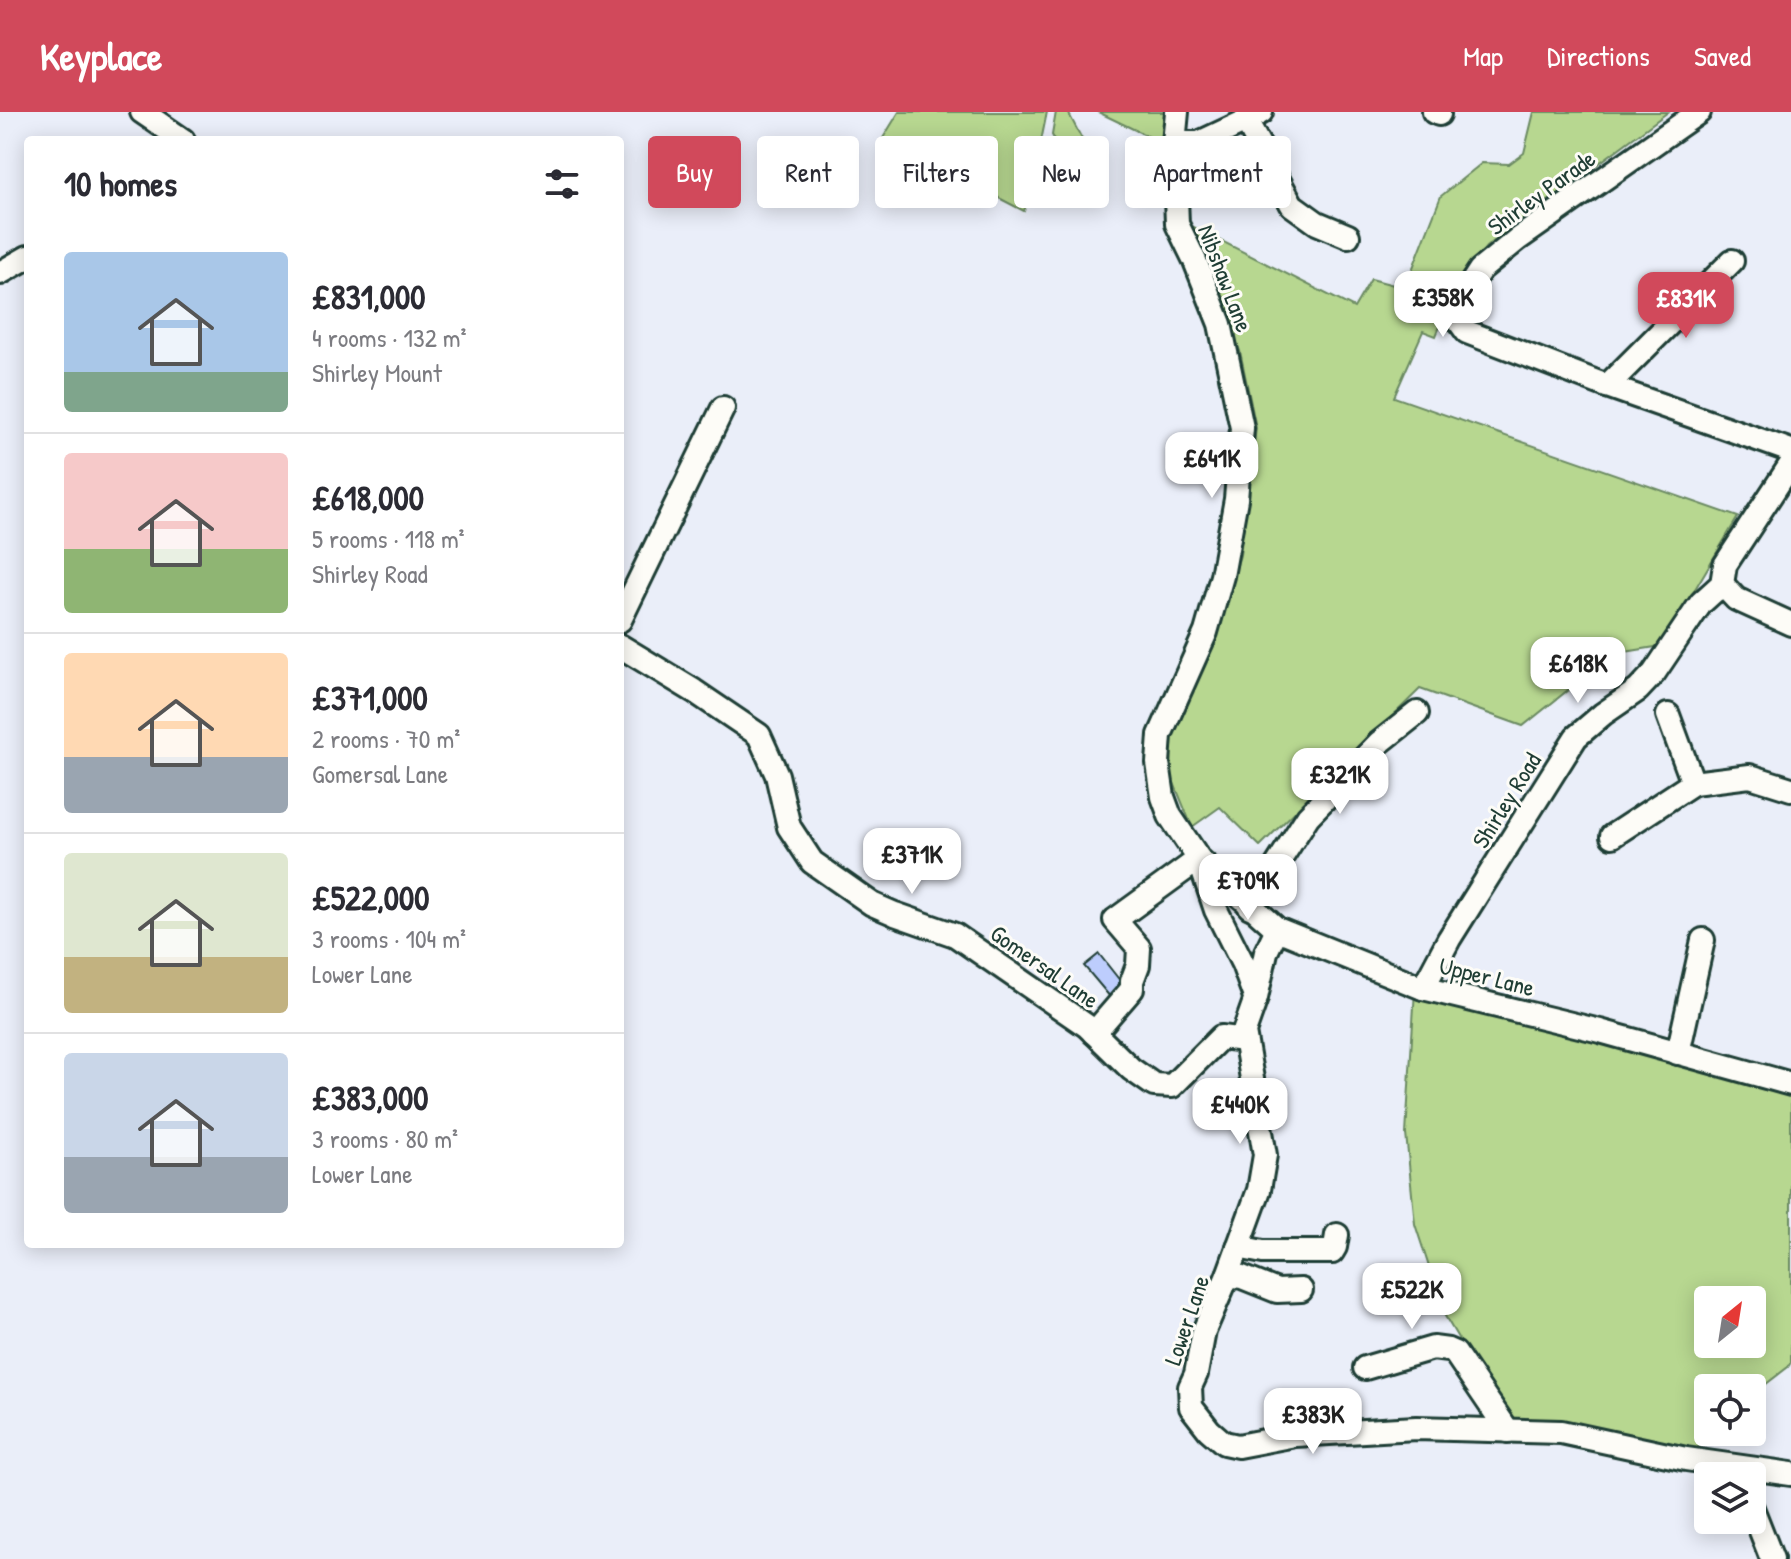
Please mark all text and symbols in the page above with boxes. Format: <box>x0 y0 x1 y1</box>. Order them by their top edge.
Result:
text: Keyplace <box>40 30 162 82</box>
text: Map <box>1463 37 1503 75</box>
text: Directions <box>1547 37 1650 75</box>
text: Saved <box>1694 37 1751 75</box>
chip: Buy <box>648 136 741 208</box>
chip: Rent <box>757 136 859 208</box>
chip: Filters <box>875 136 998 208</box>
chip: New <box>1014 136 1109 208</box>
chip: Apartment <box>1125 136 1291 208</box>
street label: Shirley Parade <box>1481 142 1602 242</box>
text: 10 homes <box>64 161 177 207</box>
icon: filters <box>540 162 584 206</box>
street label: Nibshaw Lane <box>1191 220 1261 336</box>
pin: £358K <box>1387 271 1499 339</box>
pin: £831K <box>1630 272 1742 340</box>
text: £831,000 <box>312 274 426 320</box>
text: £358K <box>1412 279 1474 314</box>
text: £831K <box>1656 280 1716 315</box>
icon: home <box>128 284 224 380</box>
text: 4 rooms · 132 m² <box>312 320 466 355</box>
text: Shirley Mount <box>312 355 442 390</box>
pin: £641K <box>1156 432 1268 500</box>
text: £641K <box>1183 440 1241 475</box>
text: £618,000 <box>312 475 424 521</box>
icon: home <box>128 485 224 581</box>
text: 5 rooms · 118 m² <box>312 521 465 556</box>
text: Shirley Road <box>312 556 428 591</box>
pin: £618K <box>1522 637 1634 705</box>
text: £618K <box>1549 645 1607 680</box>
text: £371,000 <box>312 675 428 721</box>
icon: home <box>128 685 224 781</box>
text: 2 rooms · 70 m² <box>312 721 460 756</box>
street label: Shirley Road <box>1464 746 1548 854</box>
pin: £321K <box>1284 748 1396 816</box>
text: Gomersal Lane <box>312 756 448 791</box>
text: £321K <box>1309 756 1371 791</box>
pin: £371K <box>856 828 968 896</box>
text: £371K <box>881 836 943 871</box>
pin: £709K <box>1192 854 1304 922</box>
text: £709K <box>1217 862 1279 897</box>
text: £522,000 <box>312 875 429 921</box>
icon: home <box>128 885 224 981</box>
street label: Gomersal Lane <box>984 917 1106 1015</box>
text: 3 rooms · 104 m² <box>312 921 466 956</box>
street label: Upper Lane <box>1436 949 1538 1003</box>
text: Lower Lane <box>312 956 413 991</box>
text: £383,000 <box>312 1075 428 1121</box>
pin: £440K <box>1184 1078 1296 1146</box>
icon: home <box>128 1085 224 1181</box>
text: £440K <box>1210 1086 1270 1121</box>
text: 3 rooms · 80 m² <box>312 1121 458 1156</box>
text: Lower Lane <box>312 1156 413 1191</box>
pin: £522K <box>1356 1263 1468 1331</box>
street label: Lower Lane <box>1156 1271 1216 1369</box>
text: £522K <box>1380 1271 1444 1306</box>
north arrow <box>1694 1286 1766 1358</box>
map controls <box>1694 1286 1766 1534</box>
button: locate <box>1694 1374 1766 1446</box>
pin: £383K <box>1257 1388 1369 1456</box>
text: £383K <box>1282 1396 1344 1431</box>
button: layers <box>1694 1462 1766 1534</box>

